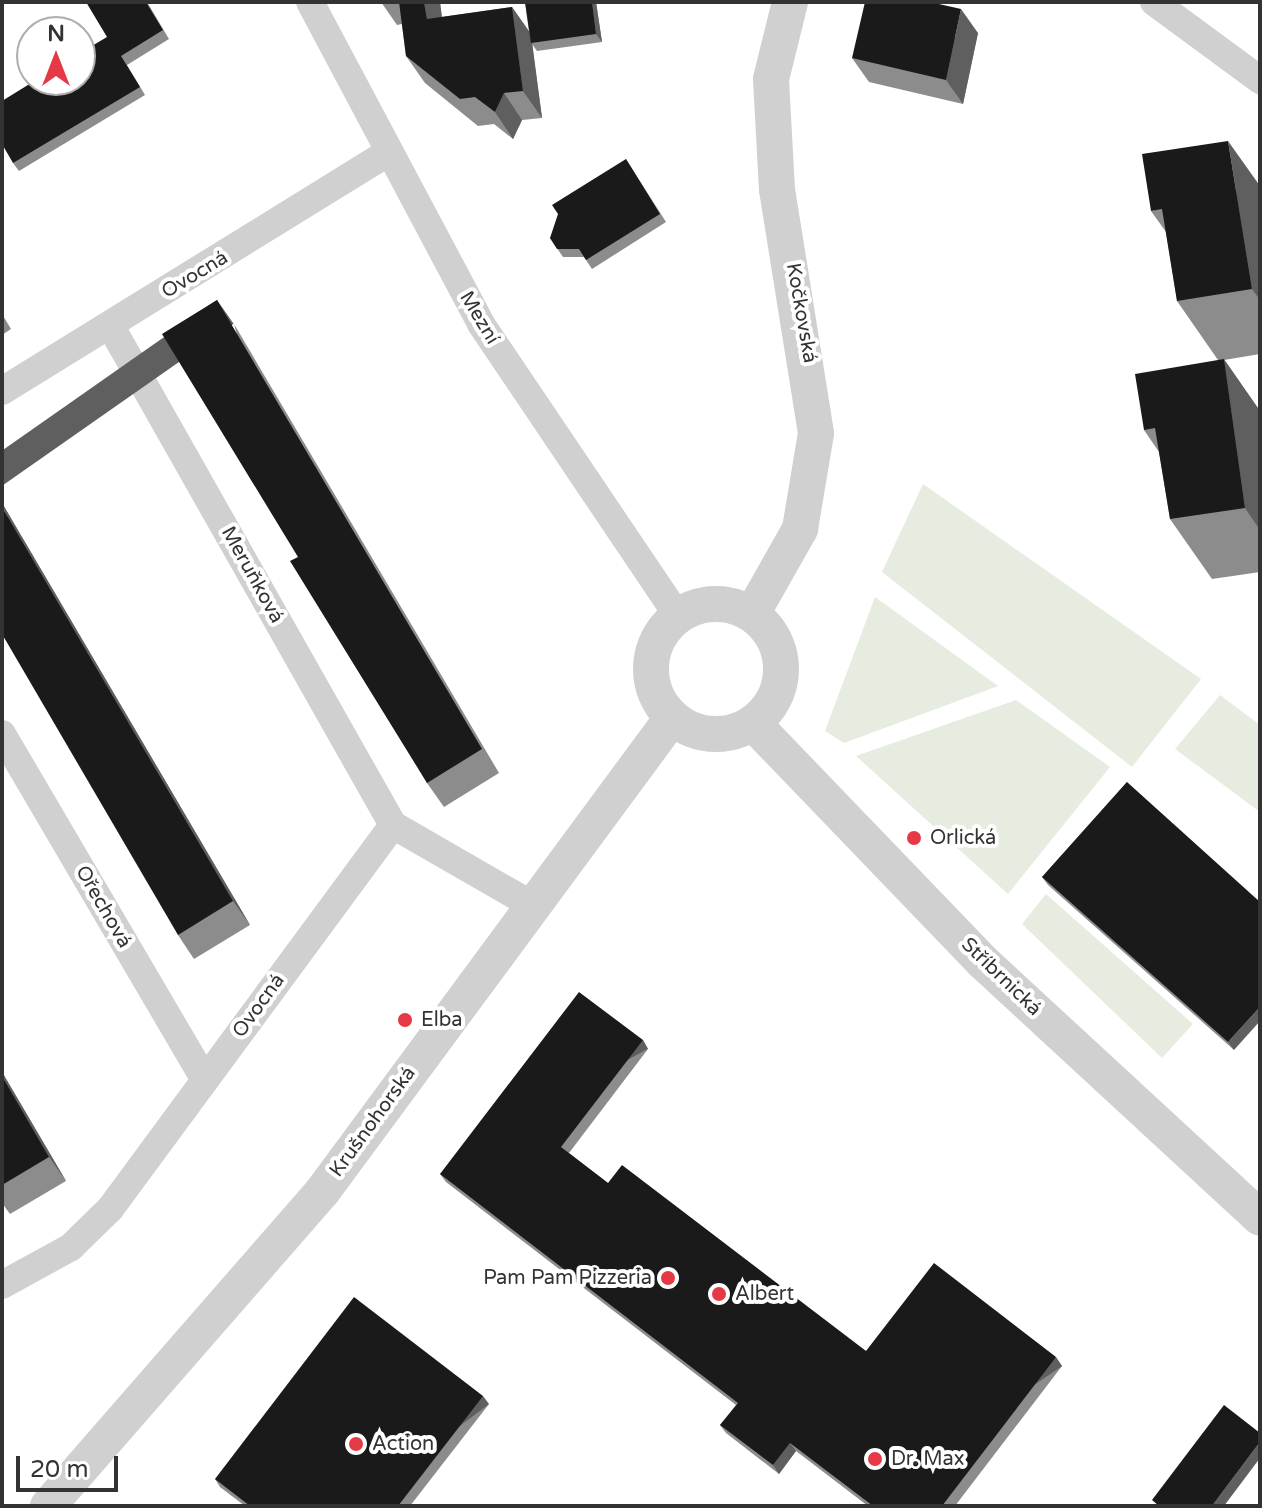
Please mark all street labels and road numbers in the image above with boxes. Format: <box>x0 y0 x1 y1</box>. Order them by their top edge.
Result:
street label: Ovocná <box>158 246 232 304</box>
street label: Kočkovská <box>780 261 822 365</box>
street label: Mezní <box>454 287 504 349</box>
street label: Meruňková <box>216 522 288 628</box>
street label: Ořechová <box>70 861 136 953</box>
street label: Stříbrnická <box>956 933 1046 1021</box>
street label: Ovocná <box>228 969 290 1043</box>
street label: Krušnohorská <box>325 1062 421 1182</box>

